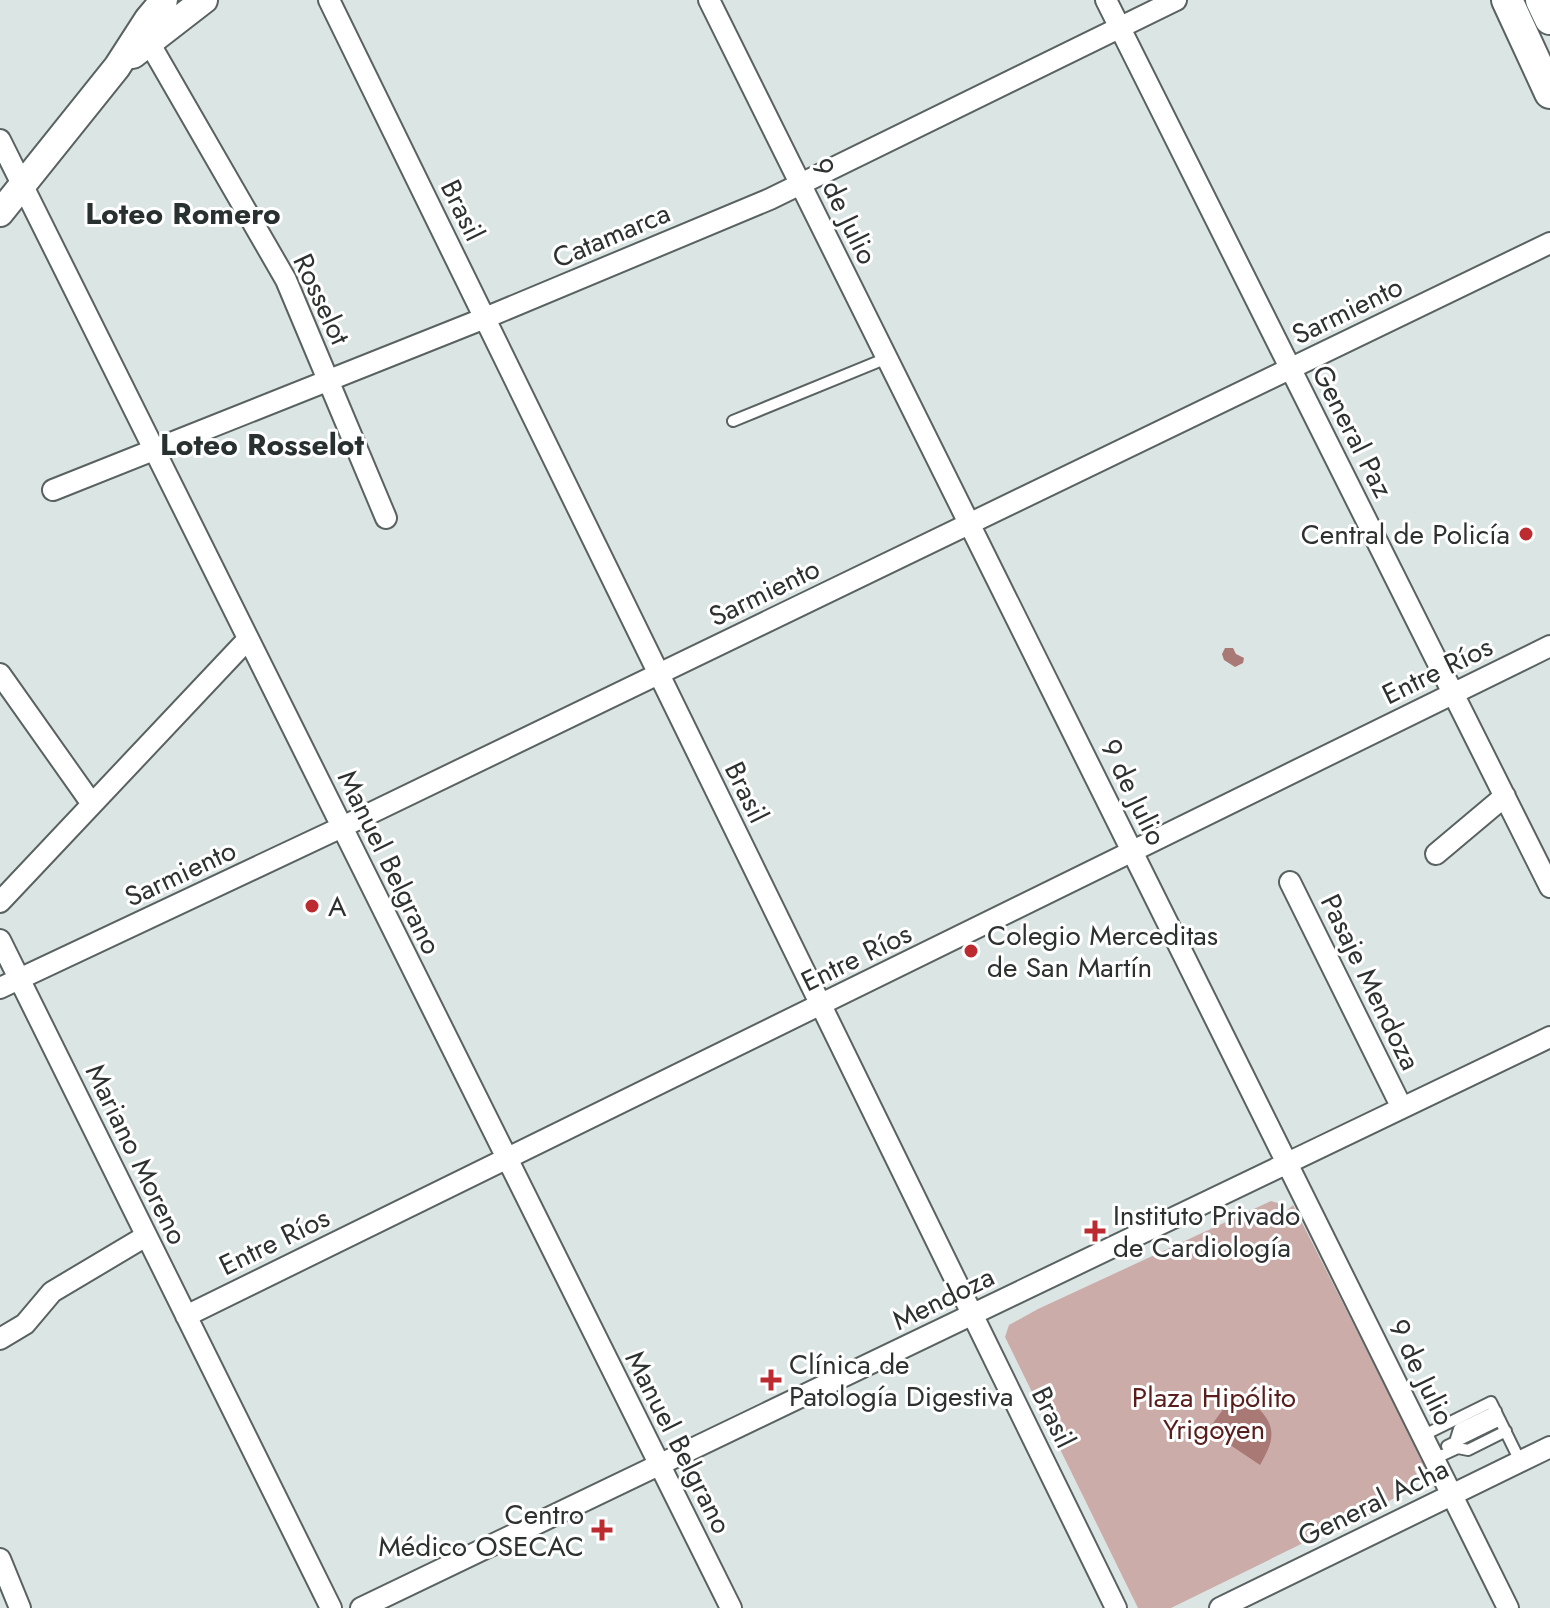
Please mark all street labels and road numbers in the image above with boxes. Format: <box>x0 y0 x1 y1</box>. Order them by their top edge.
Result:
street label: 9 de Julio <box>801 151 888 271</box>
street label: Brasil <box>430 173 495 248</box>
street label: Catamarca <box>546 192 676 279</box>
street label: Rosselot <box>283 247 361 352</box>
street label: Sarmiento <box>1285 266 1410 355</box>
street label: General Paz <box>1302 358 1404 505</box>
street label: Sarmiento <box>702 548 827 637</box>
street label: Entre Ríos <box>1375 626 1499 715</box>
street label: 9 de Julio <box>1090 732 1177 852</box>
street label: Brasil <box>714 755 779 830</box>
street label: Manuel Belgrano <box>327 763 452 961</box>
street label: Sarmiento <box>118 830 243 917</box>
street label: Pasaje Mendoza <box>1310 887 1431 1077</box>
street label: Entre Ríos <box>794 913 918 1002</box>
street label: Mariano Moreno <box>75 1057 198 1251</box>
street label: Entre Ríos <box>212 1197 336 1286</box>
street label: Mendoza <box>885 1256 1001 1341</box>
street label: 9 de Julio <box>1378 1312 1465 1432</box>
street label: Manuel Belgrano <box>615 1344 742 1541</box>
street label: Brasil <box>1021 1380 1086 1455</box>
street label: General Acha <box>1291 1448 1456 1557</box>

